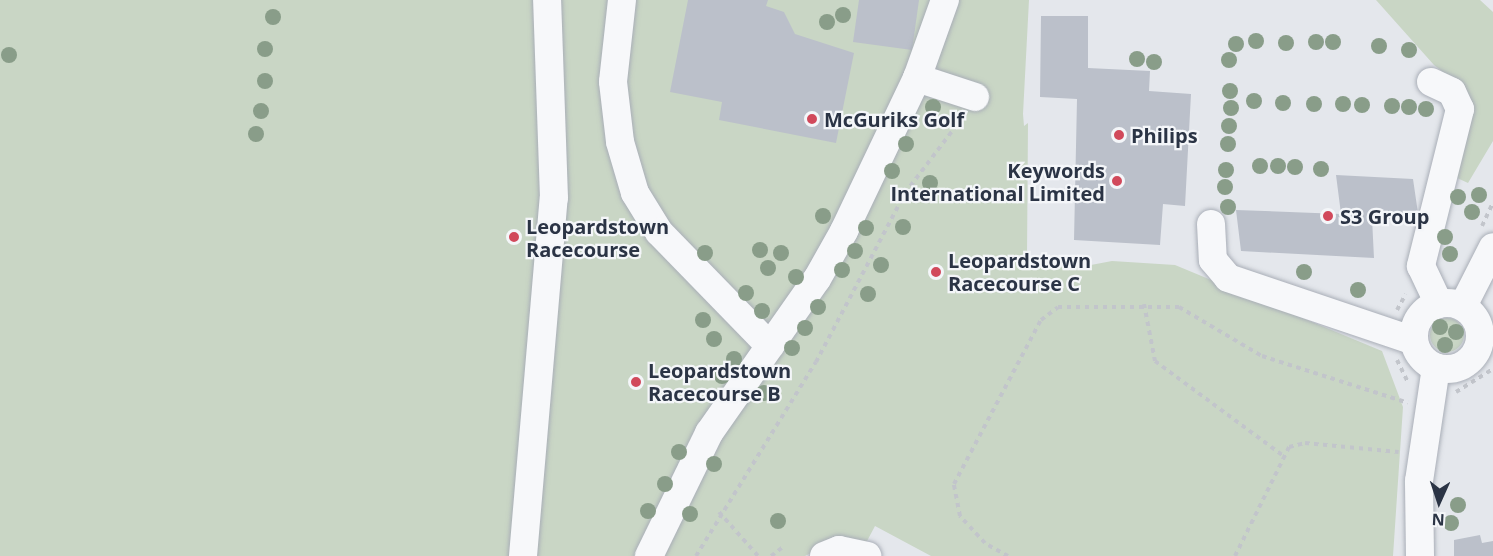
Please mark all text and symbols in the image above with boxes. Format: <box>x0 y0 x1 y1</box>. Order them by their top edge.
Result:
place label: McGuriks Golf <box>824 107 964 131</box>
marker: McGuriks Golf <box>805 112 819 126</box>
place label: Philips <box>1131 123 1198 147</box>
marker: Philips <box>1112 128 1126 142</box>
place label: Keywords International Limited <box>890 158 1105 205</box>
marker: Keywords International Limited <box>1110 174 1124 188</box>
place label: S3 Group <box>1340 204 1429 228</box>
marker: S3 Group <box>1321 209 1335 223</box>
place label: Leopardstown Racecourse <box>526 214 669 261</box>
marker: Leopardstown Racecourse <box>507 230 521 244</box>
place label: Leopardstown Racecourse C <box>948 248 1091 295</box>
marker: Leopardstown Racecourse C <box>929 265 943 279</box>
place label: Leopardstown Racecourse B <box>648 358 791 405</box>
marker: Leopardstown Racecourse B <box>629 375 643 389</box>
north arrow <box>1409 472 1469 532</box>
text: N <box>1431 509 1445 531</box>

